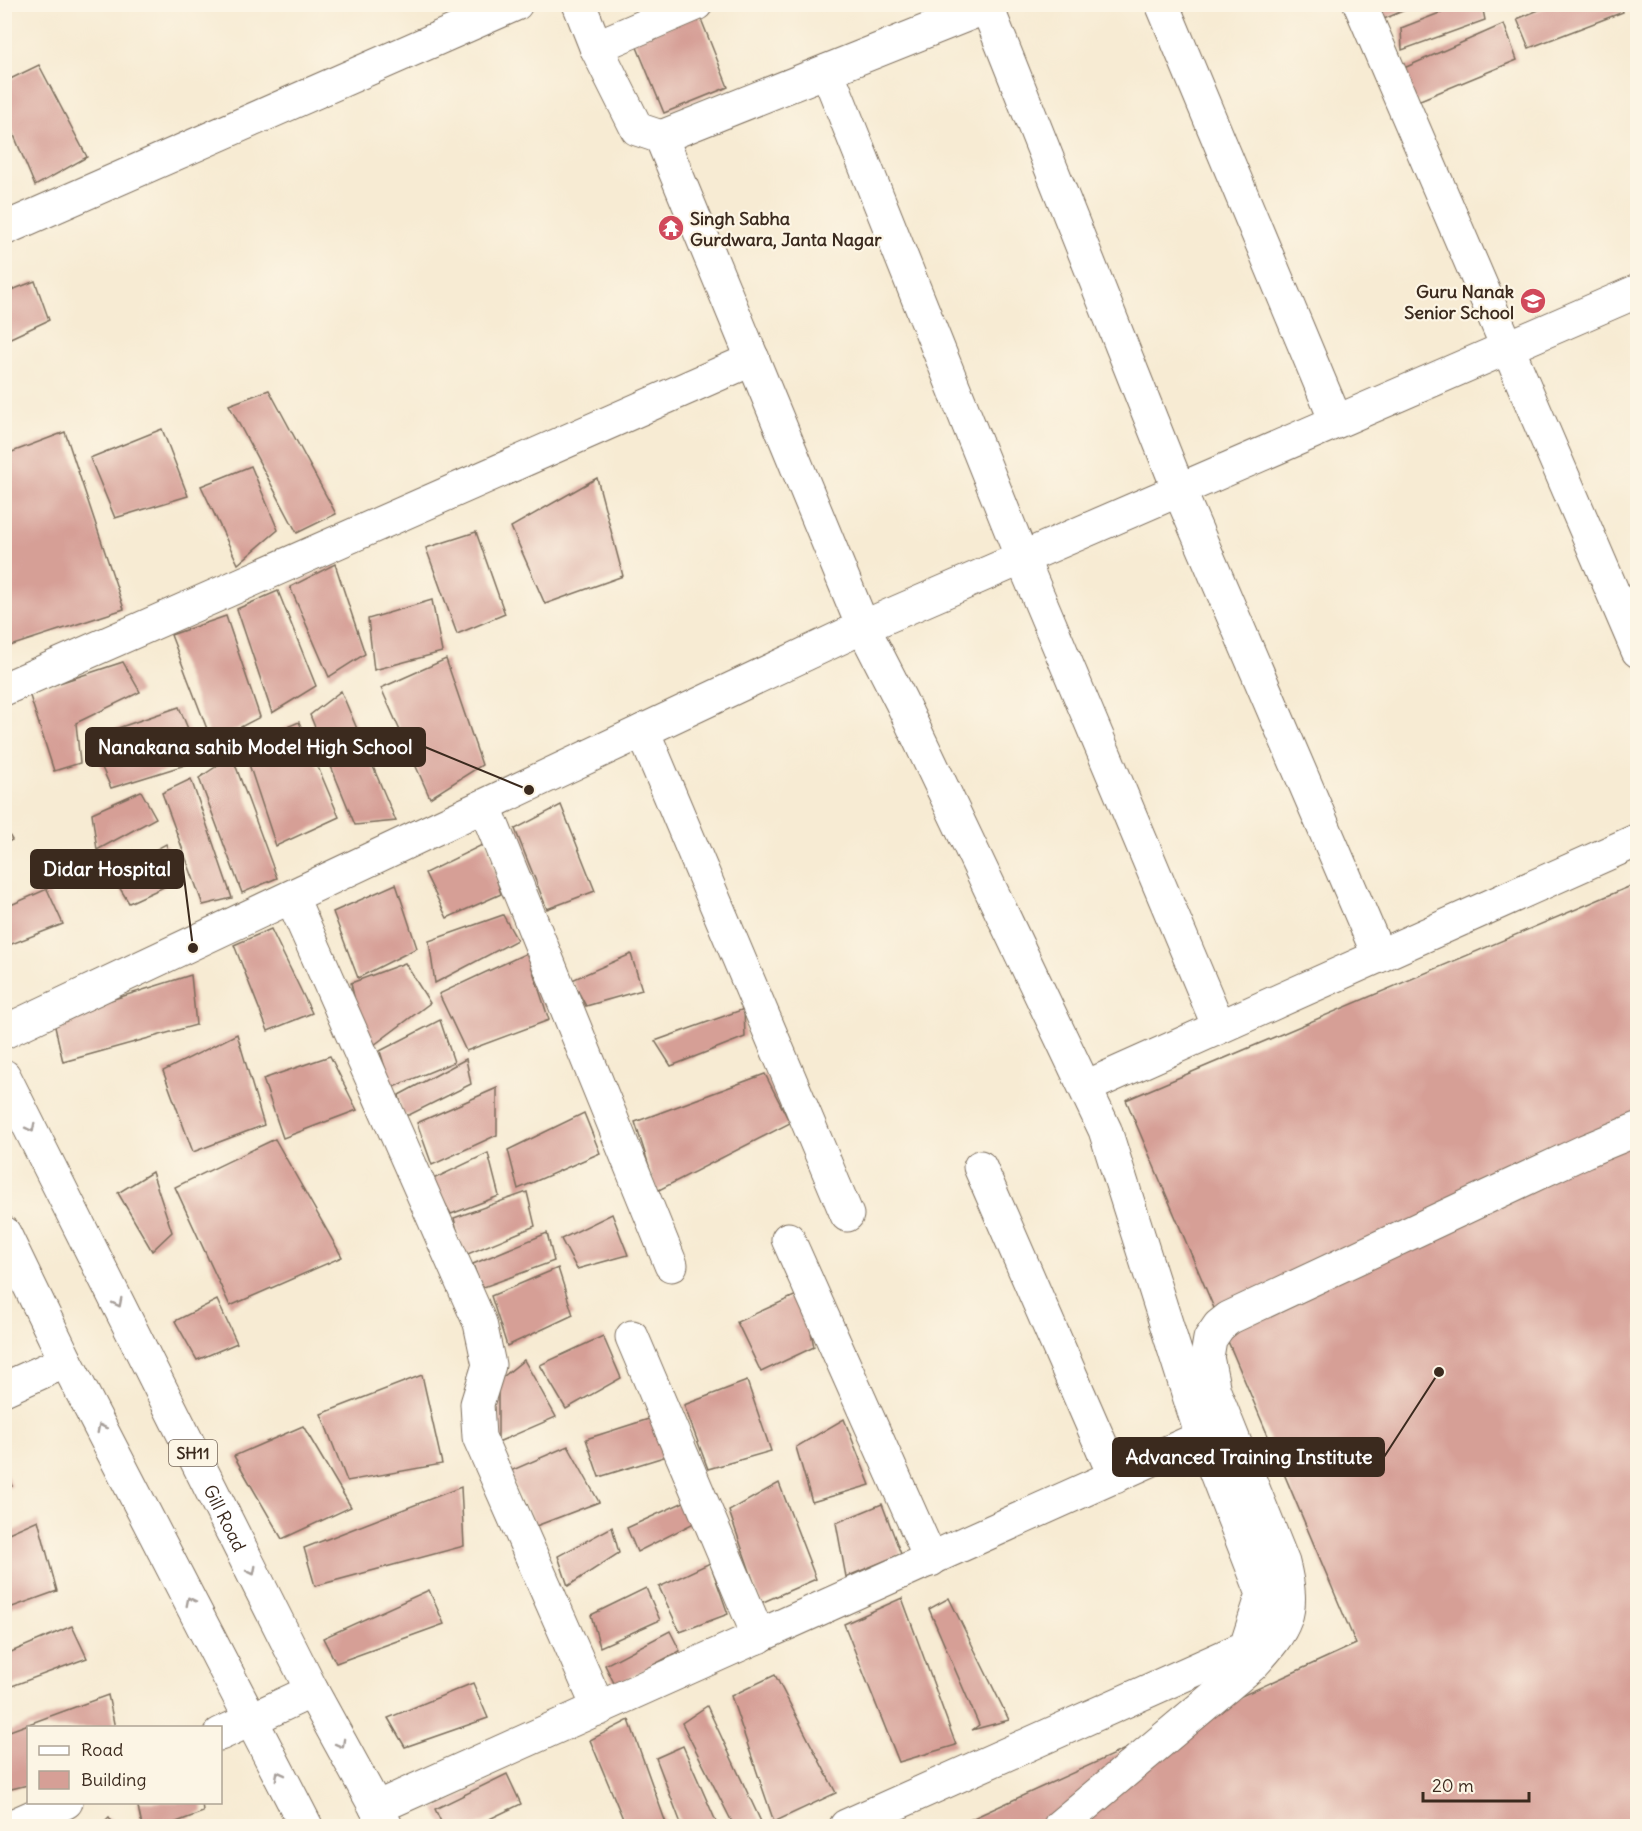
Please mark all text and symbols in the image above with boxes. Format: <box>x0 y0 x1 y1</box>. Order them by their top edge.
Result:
place label: Singh Sabha Gurdwara, Janta Nagar <box>690 207 882 251</box>
temple icon: Singh Sabha Gurdwara, Janta Nagar <box>656 213 686 243</box>
place label: Guru Nanak Senior School <box>1404 280 1514 324</box>
school or university icon: Guru Nanak Senior School <box>1518 286 1548 316</box>
callout: Nanakana sahib Model High School <box>86 728 425 766</box>
text: Nanakana sahib Model High School <box>98 734 412 759</box>
callout: Didar Hospital <box>31 850 183 888</box>
text: Didar Hospital <box>43 856 171 881</box>
one-way arrow <box>23 1122 35 1133</box>
one-way arrow <box>110 1296 122 1307</box>
one-way arrow <box>96 1423 108 1434</box>
callout: Advanced Training Institute <box>1113 1438 1384 1476</box>
road number: SH11 <box>169 1440 217 1466</box>
text: Advanced Training Institute <box>1125 1444 1373 1469</box>
street label: Gill Road <box>199 1481 252 1555</box>
one-way arrow <box>244 1565 256 1576</box>
one-way arrow <box>185 1597 197 1608</box>
legend <box>27 1726 222 1804</box>
text: Road <box>81 1738 124 1761</box>
one-way arrow <box>334 1738 345 1748</box>
scale bar <box>1423 1765 1530 1803</box>
text: Building <box>81 1768 146 1791</box>
one-way arrow <box>275 1770 286 1781</box>
text: 20 m <box>1432 1774 1474 1797</box>

